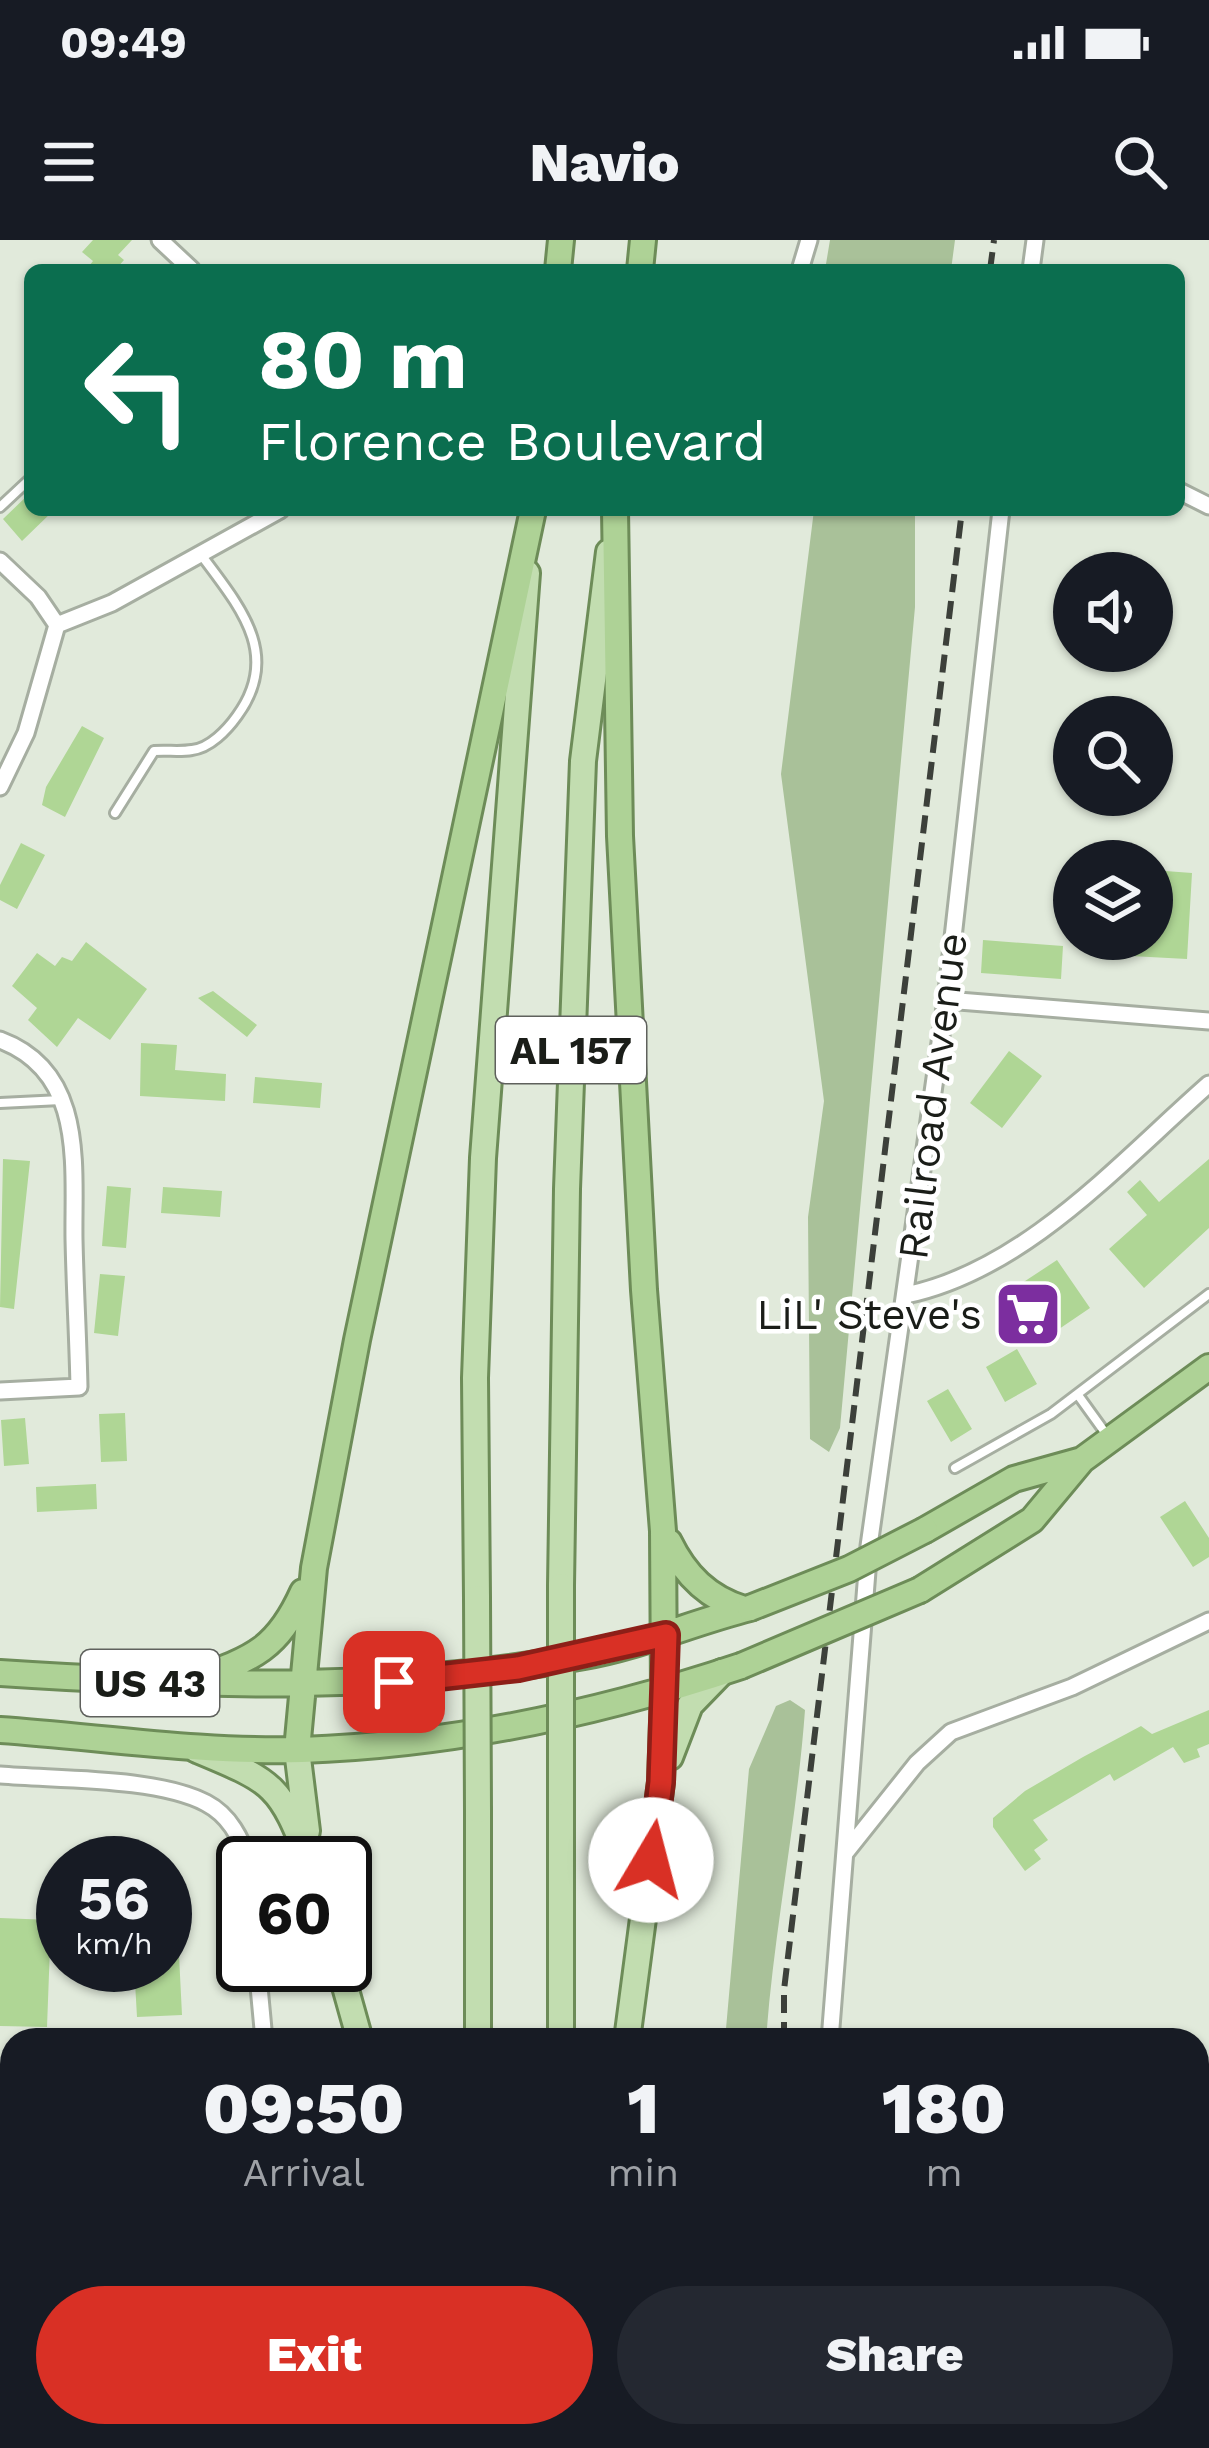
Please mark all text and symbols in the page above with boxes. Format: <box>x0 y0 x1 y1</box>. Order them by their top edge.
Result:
text: 09:49 <box>60 16 187 69</box>
icon: menu <box>36 129 102 195</box>
icon: search <box>1107 129 1173 195</box>
text: Navio <box>530 131 679 194</box>
text: 80 m <box>258 310 468 408</box>
icon: left <box>60 312 216 468</box>
text: Florence Boulevard <box>258 410 766 473</box>
map controls <box>1053 552 1173 960</box>
button: sound <box>1053 552 1173 672</box>
button: search <box>1053 696 1173 816</box>
button: layers <box>1053 840 1173 960</box>
street label: Railroad Avenue <box>888 930 977 1262</box>
road number: AL 157 <box>496 1017 646 1083</box>
supermarket icon: LiL' Steve's <box>993 1279 1063 1349</box>
place label: LiL' Steve's <box>756 1290 982 1339</box>
pin <box>343 1631 445 1733</box>
icon: arrive <box>361 1649 427 1715</box>
road number: US 43 <box>81 1650 219 1716</box>
position arrow <box>588 1797 714 1923</box>
speed limit sign: 60 <box>216 1836 372 1992</box>
text: 56 <box>78 1863 150 1934</box>
text: km/h <box>75 1926 153 1961</box>
text: 09:50 <box>203 2066 405 2150</box>
text: 1 <box>627 2066 659 2150</box>
text: 180 <box>882 2066 1006 2150</box>
text: Arrival <box>243 2150 365 2195</box>
text: min <box>607 2150 679 2195</box>
text: m <box>925 2150 963 2195</box>
button: Exit <box>36 2286 593 2424</box>
button: Share <box>617 2286 1173 2424</box>

